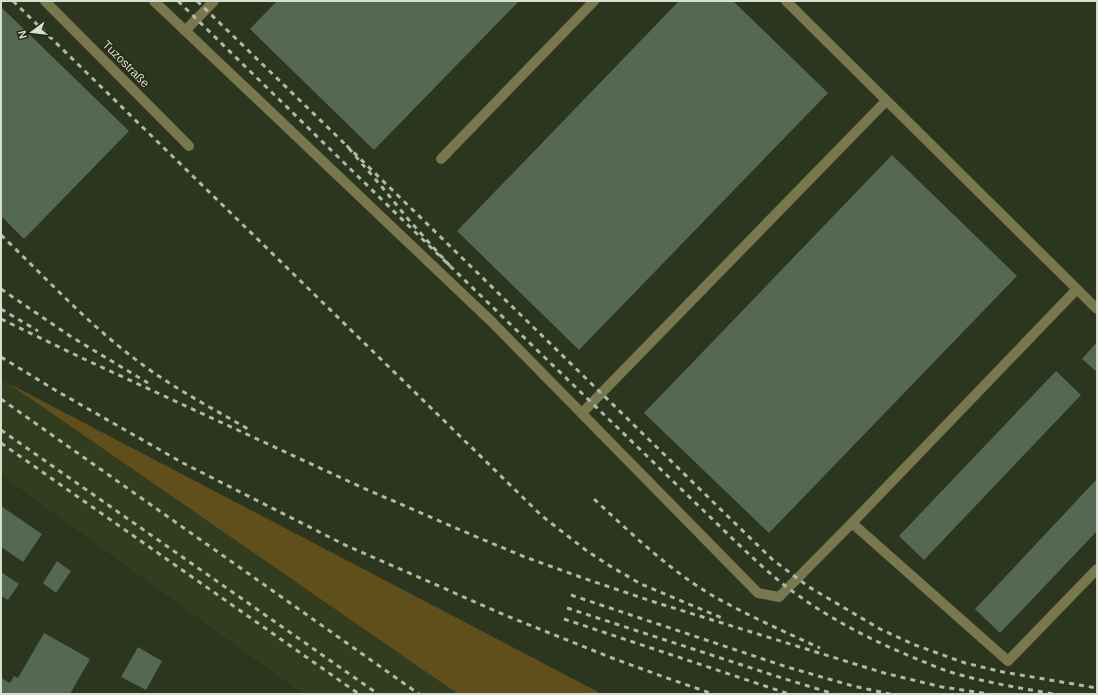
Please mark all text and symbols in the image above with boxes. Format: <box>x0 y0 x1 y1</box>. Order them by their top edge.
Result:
north arrow <box>12 12 52 52</box>
text: N <box>16 29 29 40</box>
street label: Tuzostraße <box>100 38 152 90</box>

